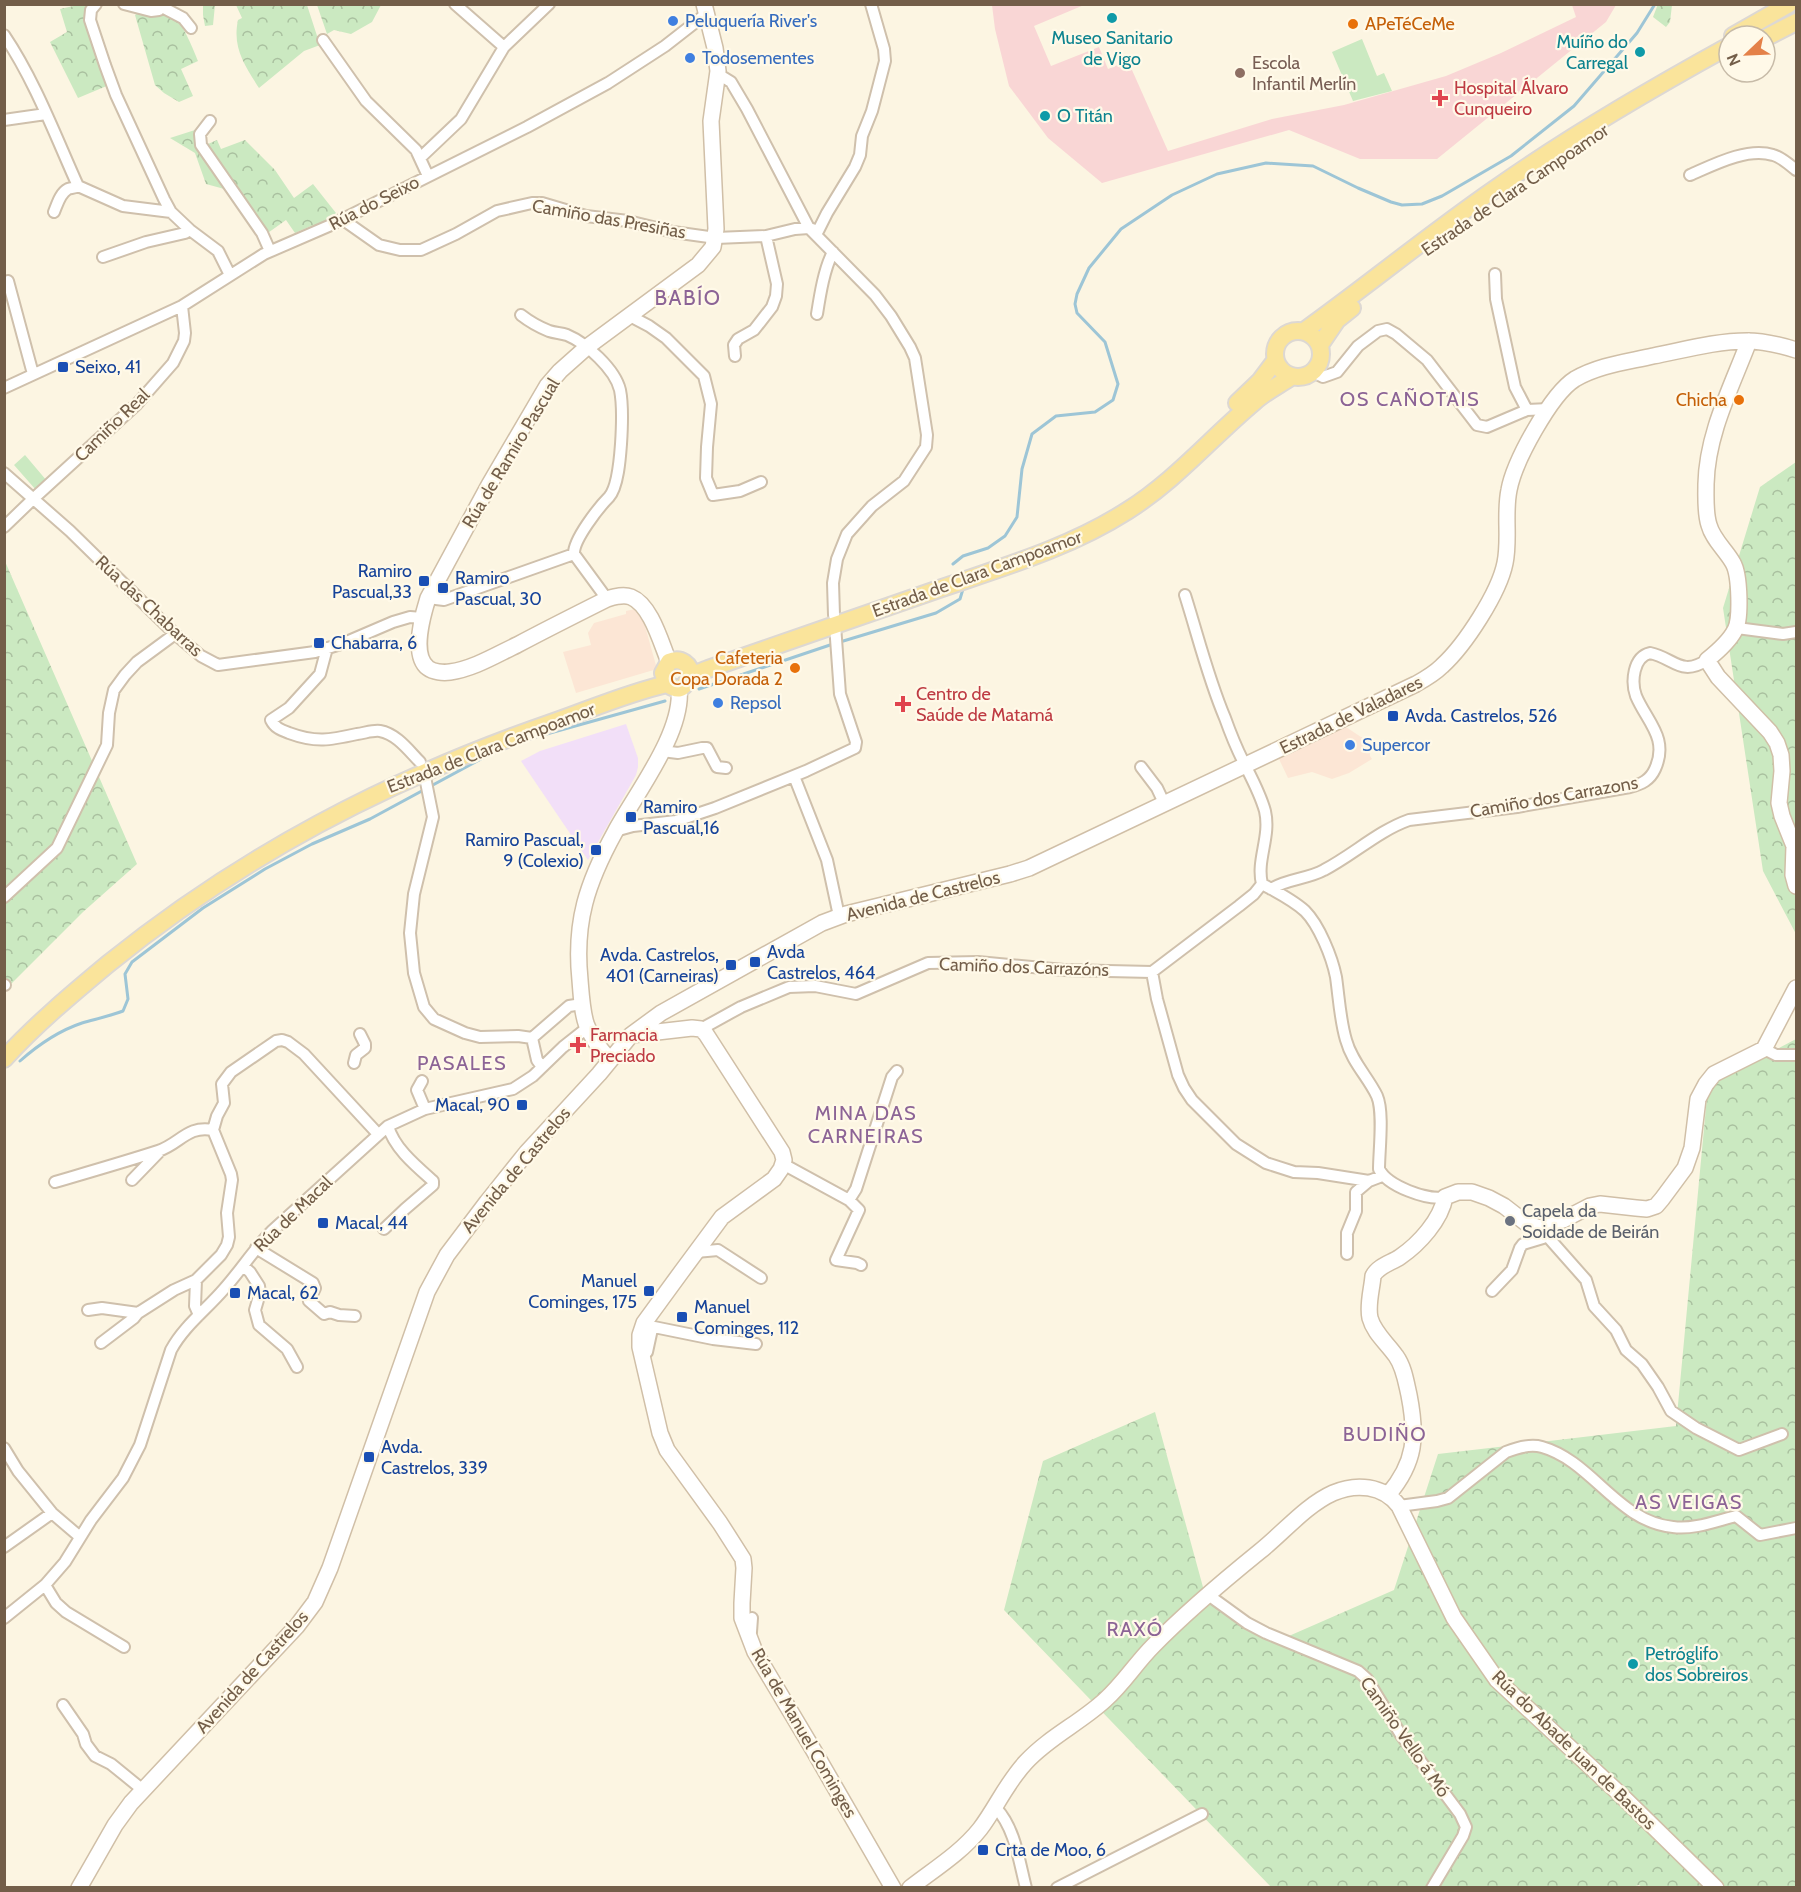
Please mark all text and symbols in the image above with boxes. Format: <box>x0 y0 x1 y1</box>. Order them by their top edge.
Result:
place label: Peluquería River's <box>685 10 817 32</box>
marker: Museo Sanitario de Vigo <box>1105 11 1119 25</box>
place label: APeTéCeMe <box>1365 13 1455 35</box>
marker: Peluquería River's <box>666 14 680 28</box>
marker: APeTéCeMe <box>1346 17 1360 31</box>
north arrow <box>1717 24 1777 84</box>
place label: Museo Sanitario de Vigo <box>1051 27 1173 70</box>
place label: Muíño do Carregal <box>1556 31 1629 74</box>
marker: Muíño do Carregal <box>1633 45 1647 59</box>
place label: Todosementes <box>702 47 814 69</box>
marker: Todosementes <box>683 51 697 65</box>
text: N <box>1723 51 1745 69</box>
place label: Escola Infantil Merlín <box>1252 52 1356 95</box>
marker: Escola Infantil Merlín <box>1233 66 1247 80</box>
place label: Hospital Álvaro Cunqueiro <box>1454 77 1569 120</box>
marker: Hospital Álvaro Cunqueiro <box>1431 89 1449 107</box>
place label: O Titán <box>1057 105 1113 127</box>
marker: O Titán <box>1038 109 1052 123</box>
street label: Estrada de Clara Campoamor <box>1417 119 1613 261</box>
street label: Rúa do Seixo <box>325 171 423 235</box>
street label: Camiño das Presiñas <box>530 195 688 243</box>
district label: BABÍO <box>654 285 722 310</box>
place label: Seixo, 41 <box>75 356 141 378</box>
marker: Seixo, 41 <box>56 360 70 374</box>
street label: Rúa de Ramiro Pascual <box>458 373 565 532</box>
street label: Camiño Real <box>70 383 155 466</box>
district label: OS CAÑOTAIS <box>1340 387 1480 411</box>
place label: Chicha <box>1676 389 1727 411</box>
marker: Chicha <box>1732 393 1746 407</box>
street label: Estrada de Clara Campoamor <box>869 526 1085 622</box>
street label: Rúa das Chabarras <box>91 551 207 661</box>
place label: Ramiro Pascual,33 <box>332 560 412 603</box>
place label: Ramiro Pascual, 30 <box>455 567 542 610</box>
marker: Ramiro Pascual,33 <box>417 574 431 588</box>
marker: Ramiro Pascual, 30 <box>436 581 450 595</box>
place label: Chabarra, 6 <box>331 632 417 654</box>
marker: Chabarra, 6 <box>312 636 326 650</box>
place label: Cafeteria Copa Dorada 2 <box>670 647 783 690</box>
marker: Cafeteria Copa Dorada 2 <box>788 661 802 675</box>
street label: Estrada de Valadares <box>1276 671 1426 759</box>
place label: Centro de Saúde de Matamá <box>916 683 1054 726</box>
place label: Repsol <box>730 692 782 714</box>
marker: Centro de Saúde de Matamá <box>894 695 912 713</box>
marker: Repsol <box>711 696 725 710</box>
street label: Estrada de Clara Campoamor <box>384 698 598 798</box>
place label: Avda. Castrelos, 526 <box>1405 705 1557 727</box>
marker: Avda. Castrelos, 526 <box>1386 709 1400 723</box>
place label: Supercor <box>1362 734 1430 756</box>
marker: Supercor <box>1343 738 1357 752</box>
street label: Camiño dos Carrazons <box>1468 771 1640 823</box>
place label: Ramiro Pascual,16 <box>643 796 719 839</box>
marker: Ramiro Pascual,16 <box>624 810 638 824</box>
place label: Ramiro Pascual, 9 (Colexio) <box>465 829 584 872</box>
marker: Ramiro Pascual, 9 (Colexio) <box>589 843 603 857</box>
street label: Avenida de Castrelos <box>844 866 1002 926</box>
place label: Avda Castrelos, 464 <box>767 941 875 984</box>
place label: Avda. Castrelos, 401 (Carneiras) <box>600 944 719 987</box>
street label: Camiño dos Carrazóns <box>939 953 1109 981</box>
marker: Avda Castrelos, 464 <box>748 955 762 969</box>
marker: Avda. Castrelos, 401 (Carneiras) <box>724 958 738 972</box>
place label: Farmacia Preciado <box>590 1024 658 1067</box>
marker: Farmacia Preciado <box>571 1038 585 1052</box>
district label: PASALES <box>417 1051 507 1075</box>
place label: Macal, 90 <box>435 1094 510 1116</box>
marker: Macal, 90 <box>515 1098 529 1112</box>
district label: MINA DAS CARNEIRAS <box>808 1101 924 1148</box>
street label: Avenida de Castrelos <box>457 1103 575 1237</box>
street label: Rúa de Macal <box>249 1171 337 1257</box>
place label: Capela da Soidade de Beirán <box>1522 1200 1659 1243</box>
place label: Macal, 44 <box>335 1212 408 1234</box>
marker: Capela da Soidade de Beirán <box>1503 1214 1517 1228</box>
marker: Macal, 44 <box>316 1216 330 1230</box>
place label: Manuel Cominges, 175 <box>528 1270 638 1313</box>
place label: Macal, 62 <box>247 1282 319 1304</box>
marker: Manuel Cominges, 175 <box>642 1284 656 1298</box>
marker: Macal, 62 <box>228 1286 242 1300</box>
place label: Manuel Cominges, 112 <box>694 1296 799 1339</box>
marker: Manuel Cominges, 112 <box>675 1310 689 1324</box>
district label: BUDIÑO <box>1343 1422 1427 1446</box>
place label: Avda. Castrelos, 339 <box>381 1436 488 1479</box>
marker: Avda. Castrelos, 339 <box>362 1450 376 1464</box>
district label: AS VEIGAS <box>1635 1490 1743 1514</box>
street label: Avenida de Castrelos <box>191 1606 313 1738</box>
district label: RAXÓ <box>1106 1617 1164 1641</box>
place label: Petróglifo dos Sobreiros <box>1645 1643 1748 1686</box>
street label: Rúa de Manuel Cominges <box>746 1644 862 1822</box>
marker: Petróglifo dos Sobreiros <box>1626 1657 1640 1671</box>
street label: Rúa do Abade Juan de Bastos <box>1487 1666 1661 1834</box>
street label: Camiño Vello á Mó <box>1355 1673 1455 1801</box>
place label: Crta de Moo, 6 <box>995 1839 1106 1861</box>
marker: Crta de Moo, 6 <box>976 1843 990 1857</box>

